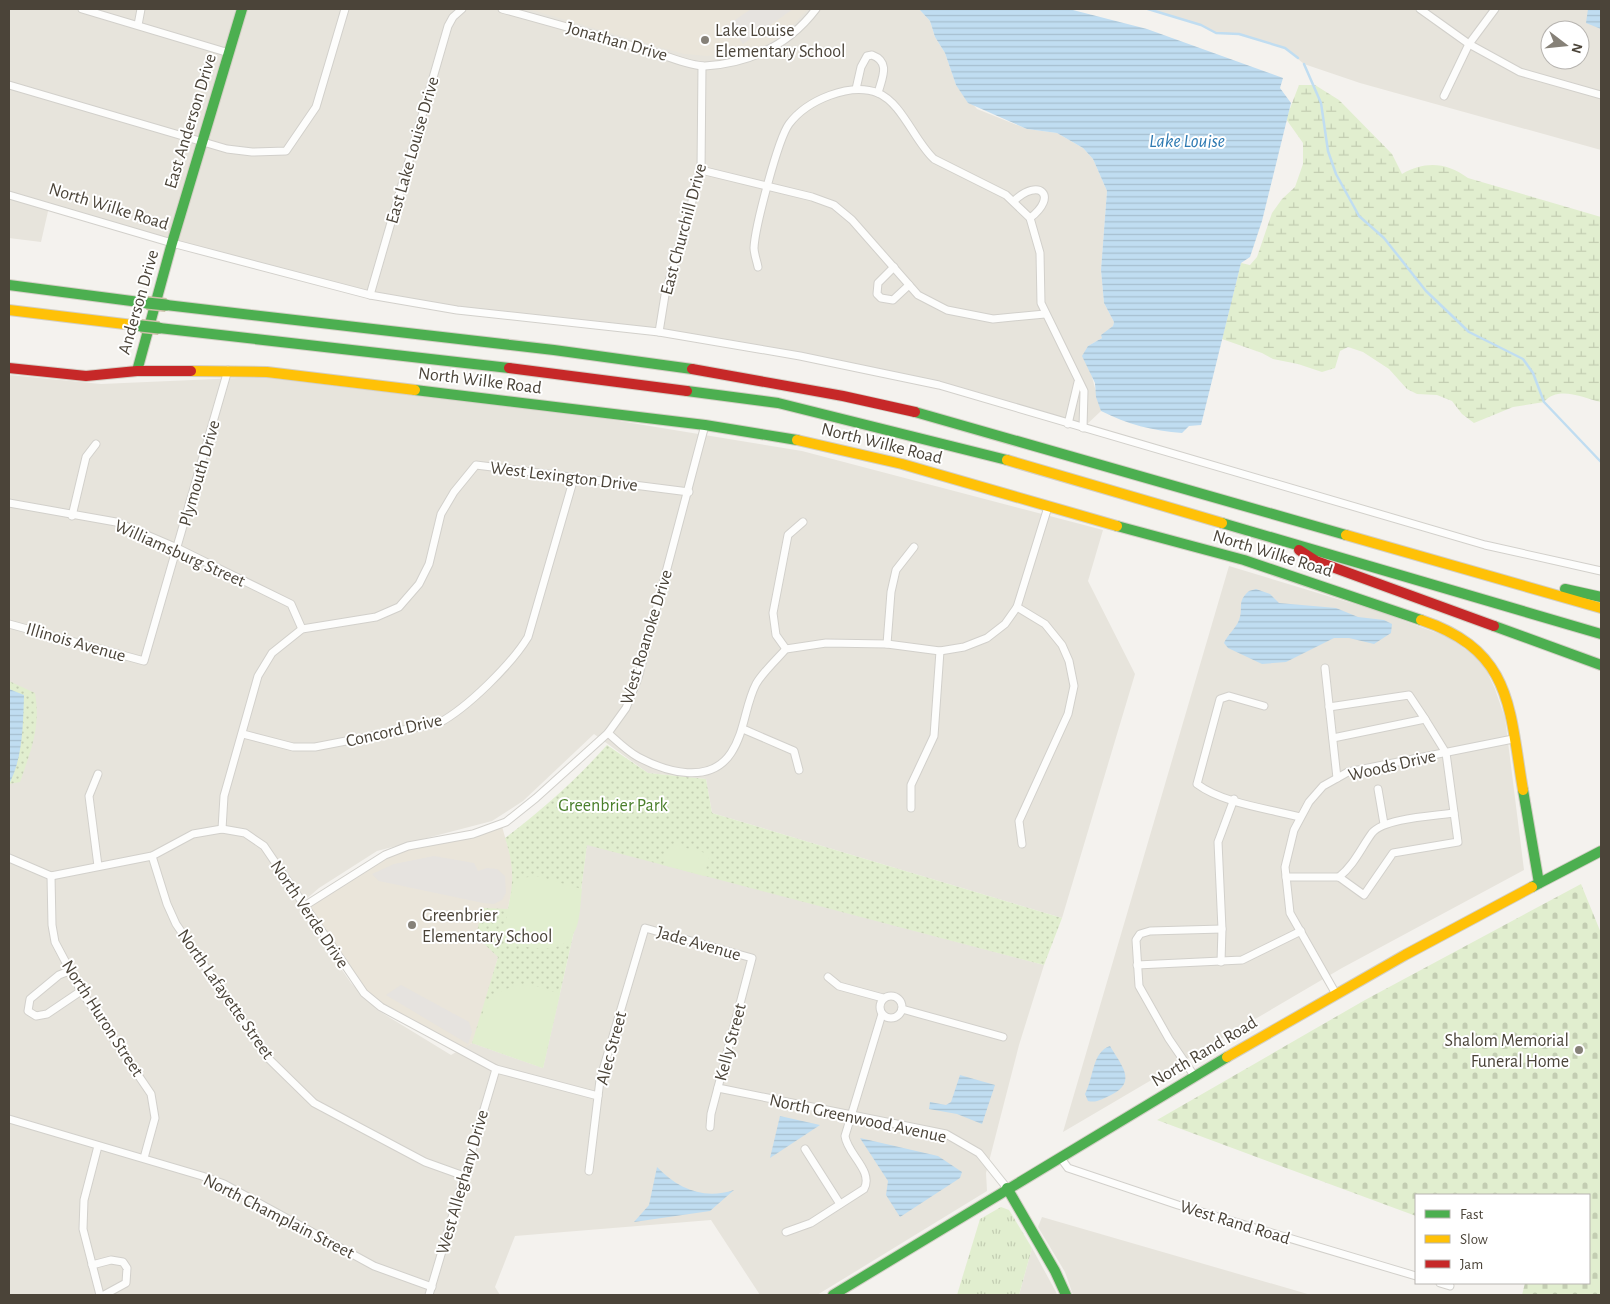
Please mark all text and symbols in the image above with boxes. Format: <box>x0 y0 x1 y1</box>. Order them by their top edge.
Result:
street label: Jonathan Drive <box>564 19 669 65</box>
north arrow <box>1540 20 1590 70</box>
place label: Lake Louise Elementary School <box>715 22 846 61</box>
marker: Lake Louise Elementary School <box>699 34 711 46</box>
text: N <box>1568 42 1585 55</box>
street label: East Anderson Drive <box>162 52 220 191</box>
street label: East Lake Louise Drive <box>383 75 443 226</box>
water label: Lake Louise <box>1149 132 1225 151</box>
street label: East Churchill Drive <box>658 162 710 297</box>
street label: North Wilke Road <box>47 180 171 234</box>
street label: Anderson Drive <box>115 248 162 357</box>
street label: North Wilke Road <box>417 364 543 398</box>
street label: Plymouth Drive <box>176 418 224 528</box>
street label: North Wilke Road <box>819 420 944 468</box>
street label: West Lexington Drive <box>489 459 639 495</box>
street label: Williamsburg Street <box>111 517 248 591</box>
street label: North Wilke Road <box>1211 527 1335 581</box>
street label: West Roanoke Drive <box>618 568 676 707</box>
street label: Illinois Avenue <box>24 620 128 666</box>
street label: Concord Drive <box>344 711 444 751</box>
street label: Woods Drive <box>1347 747 1438 785</box>
park label: Greenbrier Park <box>558 797 669 815</box>
street label: North Verde Drive <box>266 857 352 972</box>
place label: Greenbrier Elementary School <box>422 907 553 946</box>
marker: Greenbrier Elementary School <box>406 919 418 931</box>
street label: Jade Avenue <box>655 923 743 965</box>
street label: North Lafayette Street <box>174 926 277 1063</box>
street label: North Huron Street <box>58 957 147 1080</box>
street label: Kelly Street <box>712 1001 750 1083</box>
street label: Alec Street <box>594 1009 630 1087</box>
street label: North Rand Road <box>1149 1013 1260 1090</box>
place label: Shalom Memorial Funeral Home <box>1444 1032 1569 1071</box>
marker: Shalom Memorial Funeral Home <box>1573 1044 1585 1056</box>
street label: North Greenwood Avenue <box>768 1091 948 1147</box>
street label: West Alleghany Drive <box>434 1108 492 1257</box>
street label: North Champlain Street <box>200 1171 357 1263</box>
legend <box>1415 1194 1590 1284</box>
street label: West Rand Road <box>1178 1198 1292 1248</box>
text: Fast <box>1460 1207 1484 1222</box>
text: Slow <box>1460 1232 1488 1247</box>
text: Jam <box>1460 1257 1483 1272</box>

